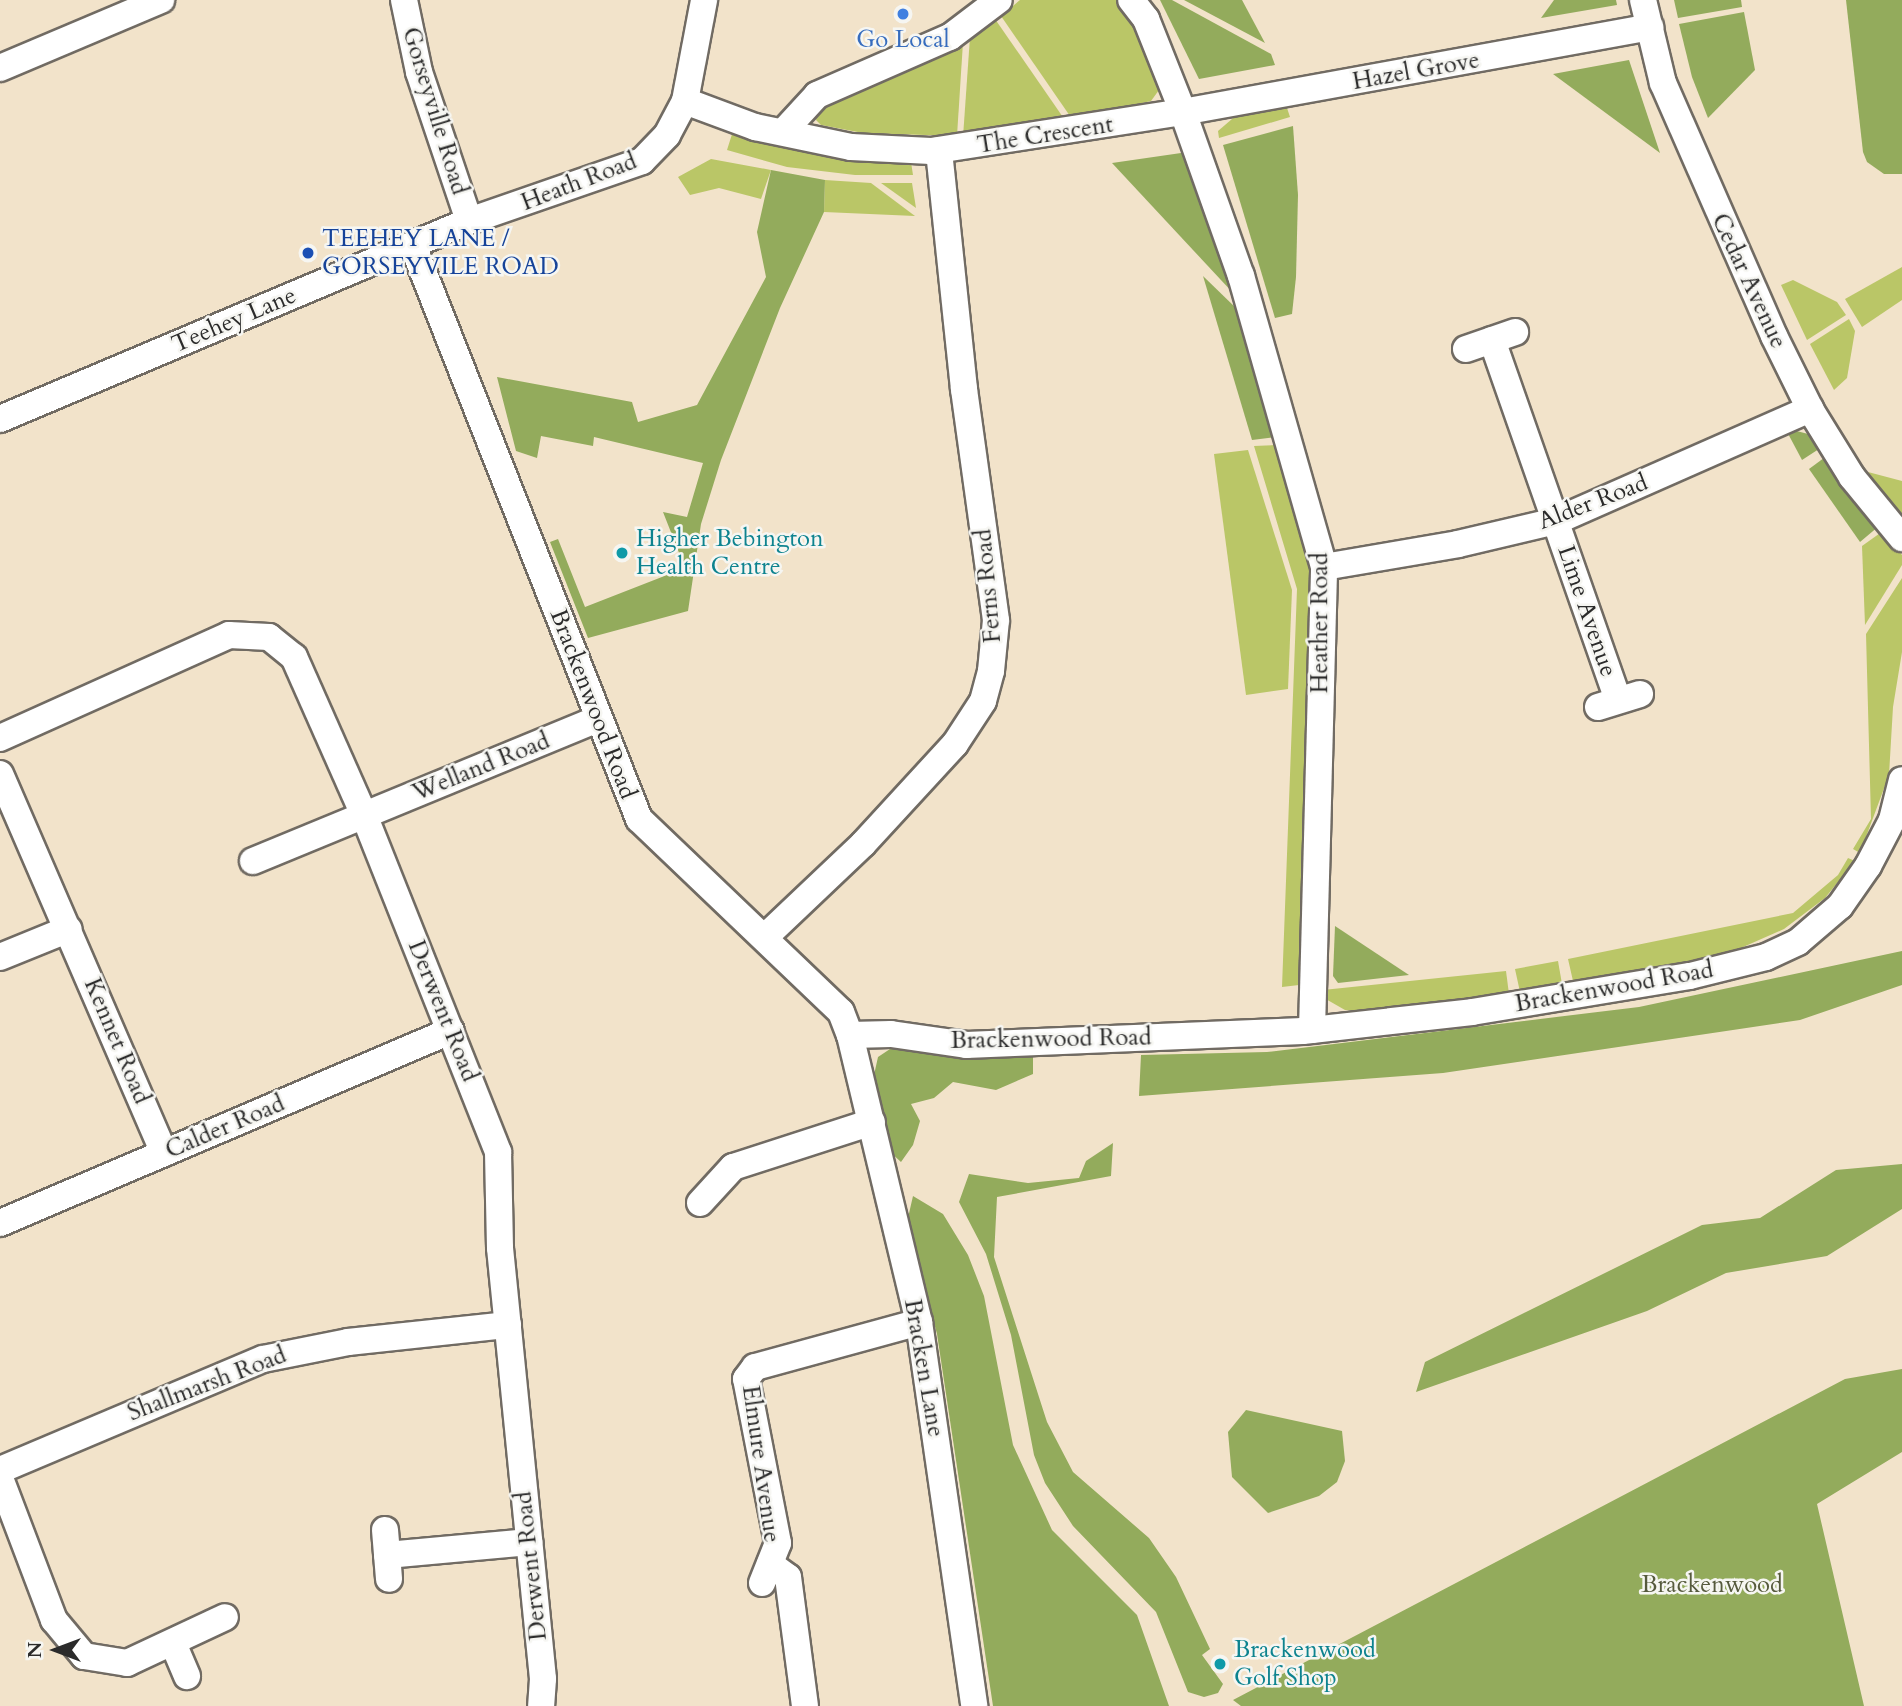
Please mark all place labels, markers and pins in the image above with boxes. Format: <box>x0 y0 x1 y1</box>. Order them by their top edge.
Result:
marker: Go Local <box>895 6 911 22</box>
place label: Go Local <box>856 26 950 54</box>
place label: TEEHEY LANE / GORSEYVILE ROAD <box>322 225 559 281</box>
marker: TEEHEY LANE / GORSEYVILE ROAD <box>300 245 316 261</box>
place label: Higher Bebington Health Centre <box>636 525 824 581</box>
marker: Higher Bebington Health Centre <box>614 545 630 561</box>
place label: Brackenwood Golf Shop <box>1234 1636 1376 1692</box>
marker: Brackenwood Golf Shop <box>1212 1656 1228 1672</box>

